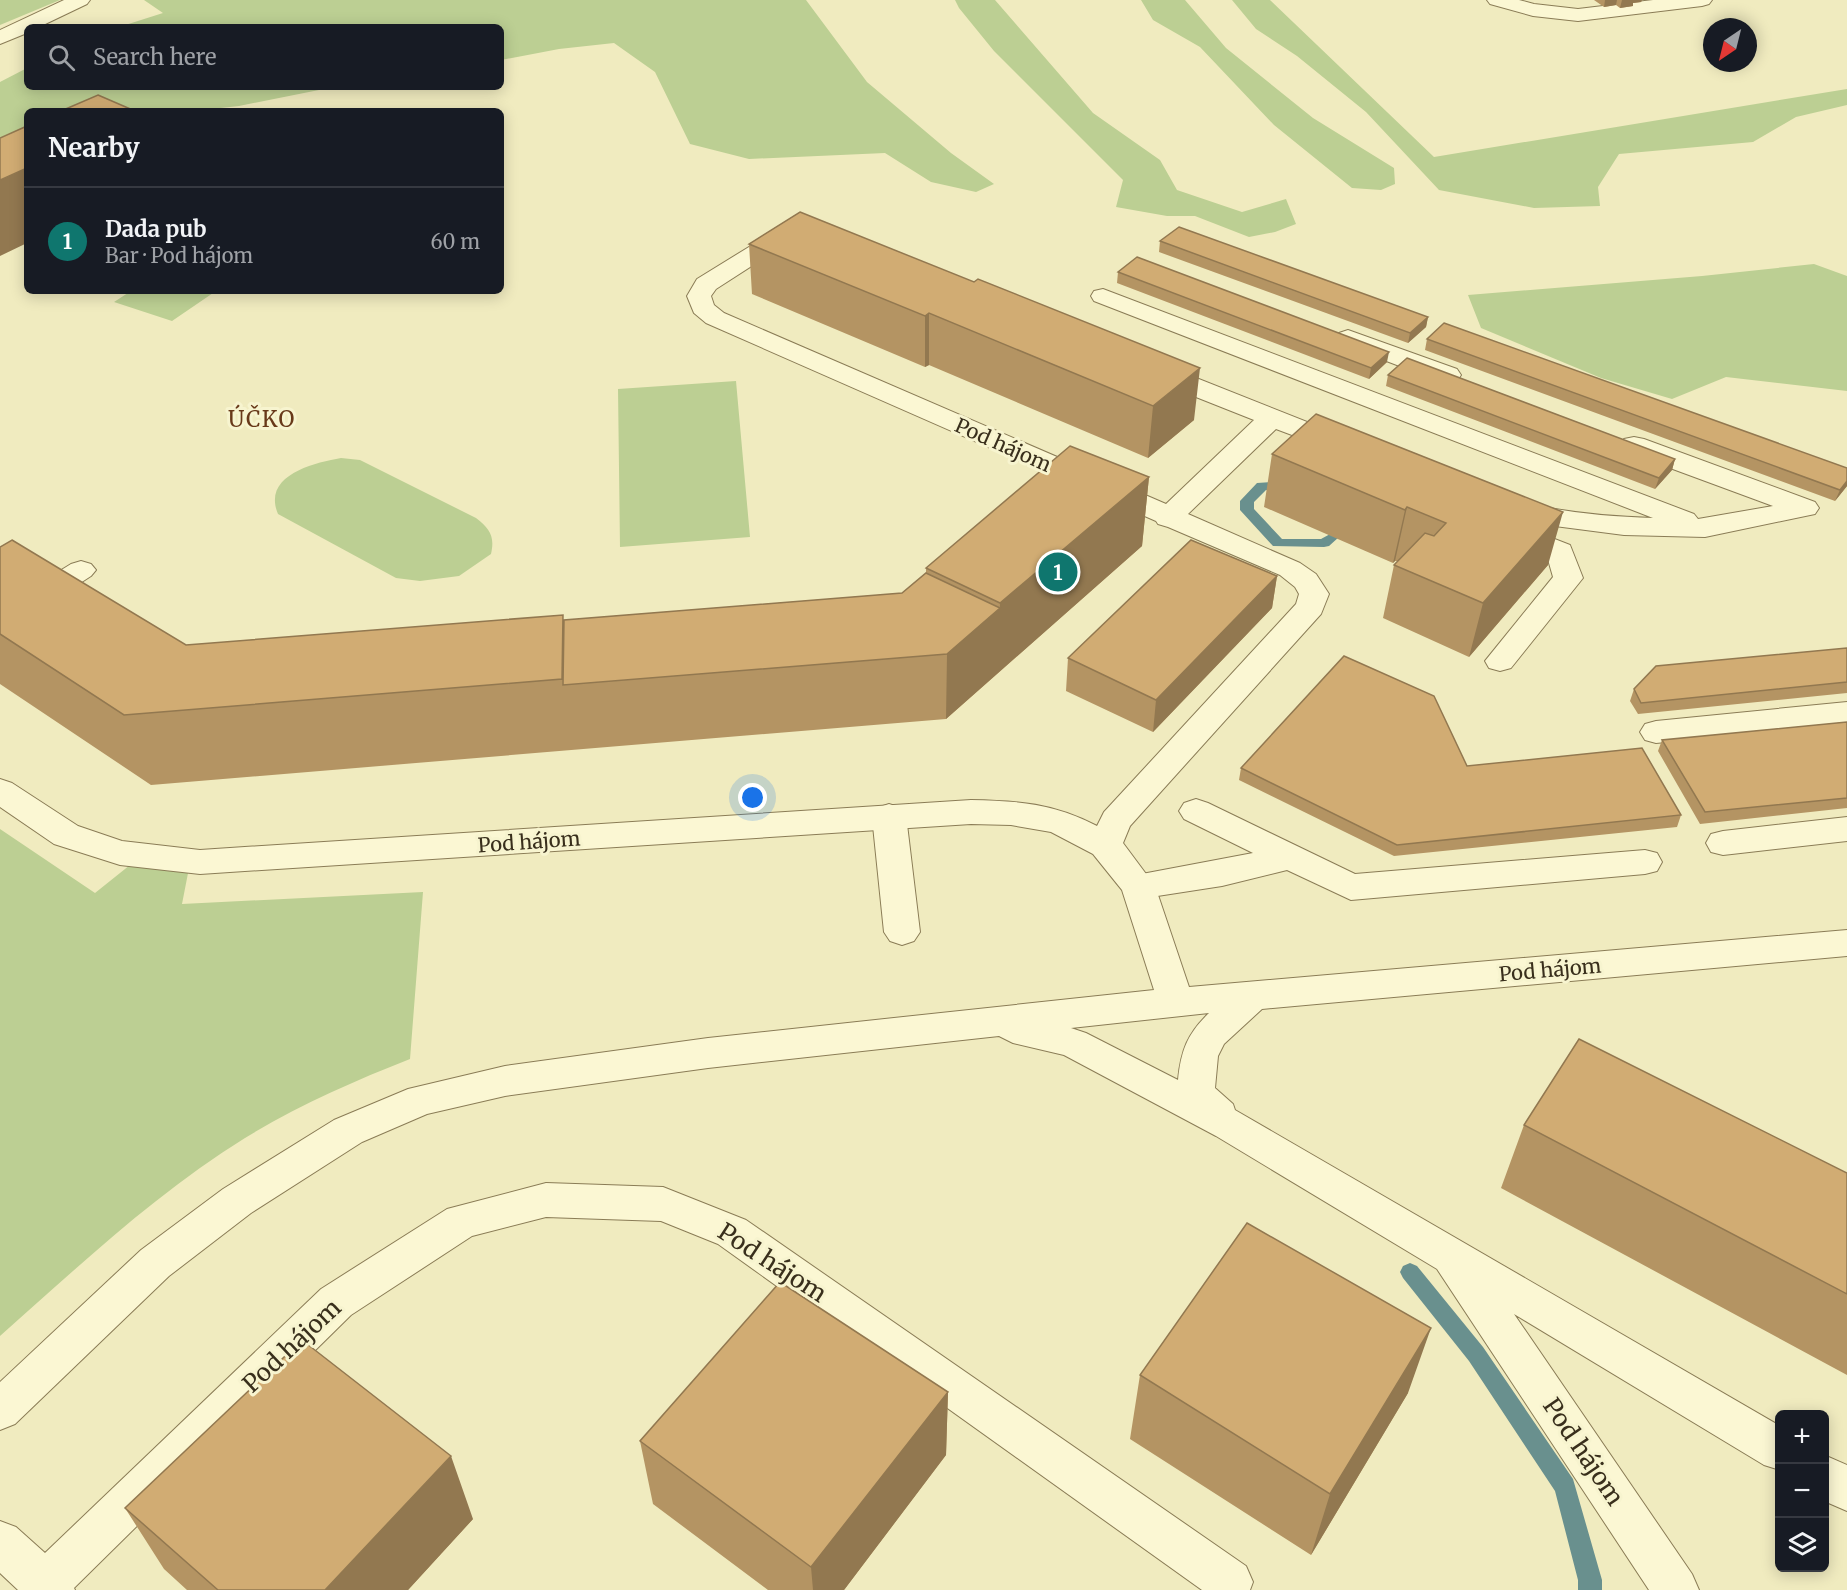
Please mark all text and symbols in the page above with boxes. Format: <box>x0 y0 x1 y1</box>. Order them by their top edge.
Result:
north arrow <box>1703 18 1757 72</box>
search box <box>24 24 504 90</box>
icon: search <box>45 41 78 74</box>
text: Search here <box>93 43 216 71</box>
text: Nearby <box>48 131 140 164</box>
text: Dada pub <box>105 215 207 243</box>
text: 1 <box>63 229 72 254</box>
text: 60 m <box>430 229 480 254</box>
text: Bar · Pod hájom <box>105 243 253 268</box>
district label: ÚČKO <box>228 404 296 433</box>
street label: Pod hájom <box>951 412 1055 477</box>
pin: 1 <box>1038 550 1078 594</box>
your location <box>738 783 767 812</box>
street label: Pod hájom <box>477 825 581 858</box>
street label: Pod hájom <box>1498 953 1602 986</box>
street label: Pod hájom <box>712 1216 833 1309</box>
street label: Pod hájom <box>236 1292 347 1399</box>
street label: Pod hájom <box>1536 1392 1631 1512</box>
map controls <box>1775 1410 1829 1572</box>
button: + <box>1775 1410 1829 1464</box>
button: − <box>1775 1464 1829 1518</box>
button: layers <box>1775 1518 1829 1572</box>

